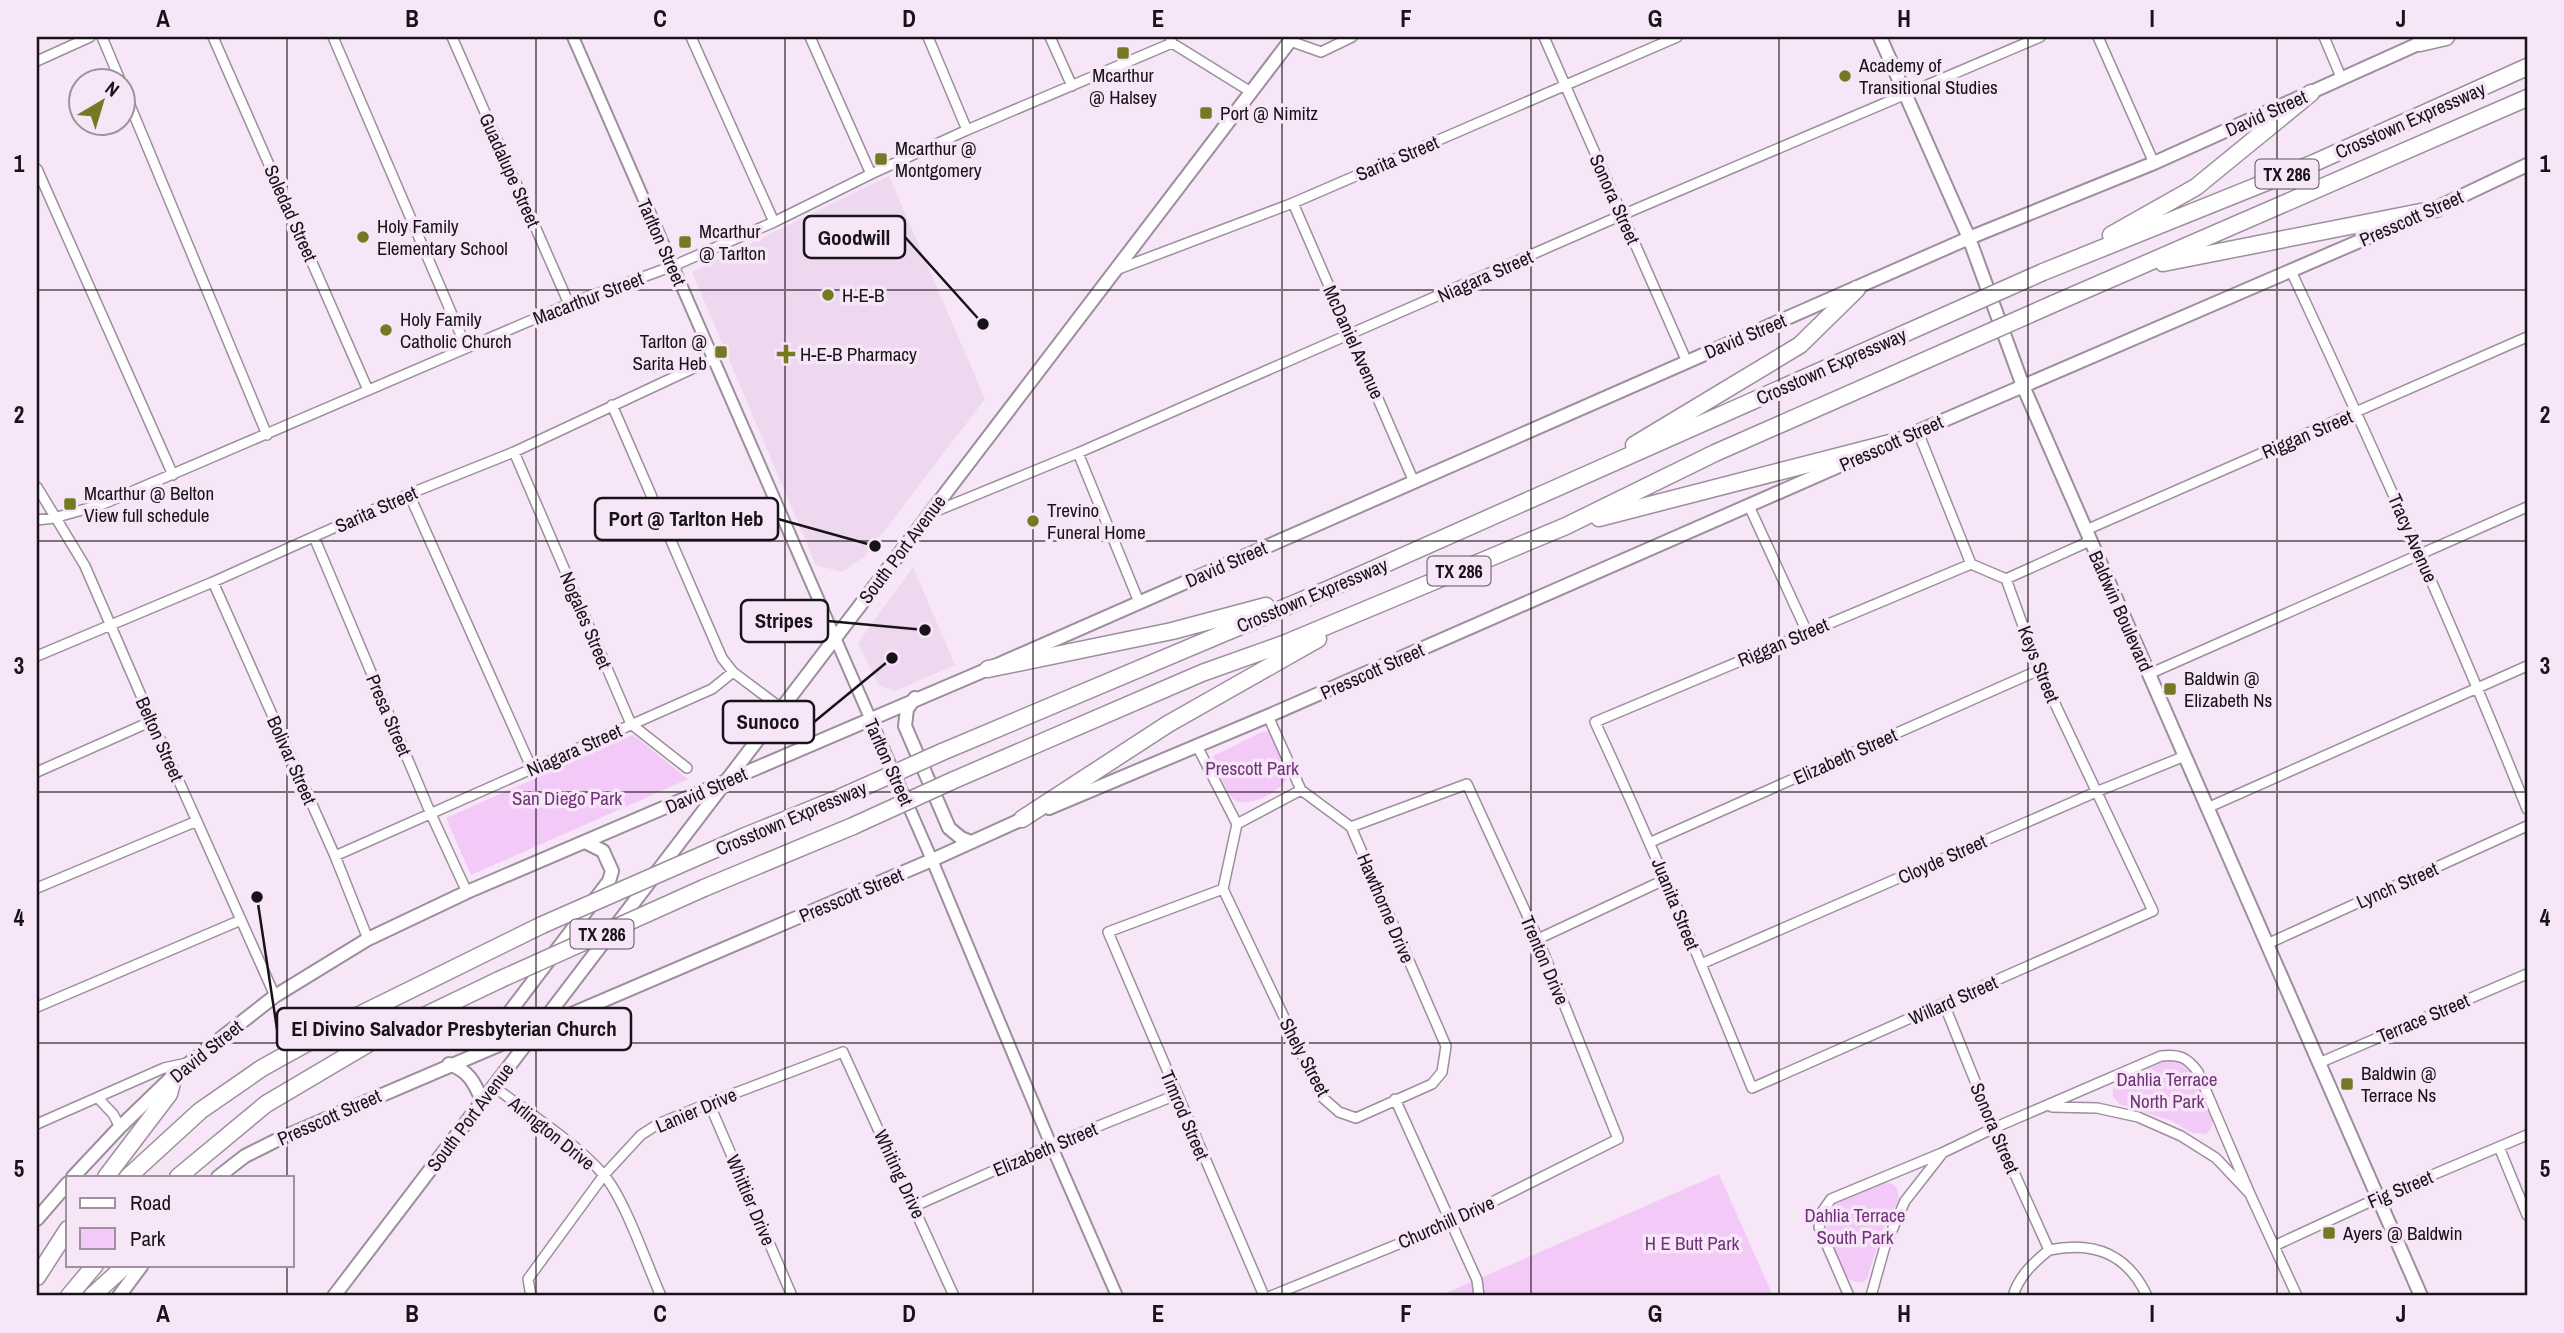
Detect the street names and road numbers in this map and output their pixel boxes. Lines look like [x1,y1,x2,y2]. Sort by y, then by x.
street label: Crosstown Expressway [2331,75,2489,165]
street label: David Street [2221,83,2311,142]
street label: Guadalupe Street [473,109,547,232]
street label: Sarita Street [1352,129,1443,187]
street label: Sonora Street [1584,150,1647,249]
road number: TX 286 [2256,160,2318,188]
street label: Soledad Street [258,161,324,266]
street label: Presscott Street [2355,183,2468,252]
street label: Tarlton Street [631,194,693,290]
street label: Niagara Street [1433,243,1537,308]
street label: Macarthur Street [529,265,647,331]
street label: McDaniel Avenue [1317,281,1391,403]
street label: David Street [1700,307,1791,365]
street label: Crosstown Expressway [1752,321,1910,411]
street label: Riggan Street [2258,403,2357,465]
street label: Presscott Street [1835,408,1948,477]
street label: Sarita Street [331,479,422,539]
street label: South Port Avenue [853,489,951,609]
street label: Tracy Avenue [2382,490,2444,586]
street label: David Street [1181,534,1271,593]
street label: Baldwin Boulevard [2083,546,2159,676]
street label: Crosstown Expressway [1232,551,1392,639]
road number: TX 286 [1428,556,1490,586]
street label: Nogales Street [554,567,618,673]
street label: Riggan Street [1734,611,1833,673]
street label: Keys Street [2012,622,2066,707]
street label: Presscott Street [1316,636,1429,705]
street label: Presa Street [360,670,418,761]
street label: Belton Street [130,693,190,786]
street label: Bolivar Street [261,712,323,809]
street label: Tarlton Street [858,714,920,810]
street label: Niagara Street [522,717,626,782]
street label: Elizabeth Street [1789,721,1902,790]
street label: David Street [661,760,751,819]
street label: Crosstown Expressway [711,774,871,862]
street label: Cloyde Street [1894,828,1991,890]
street label: Hawthorne Drive [1351,849,1421,967]
street label: Juanita Street [1646,854,1706,954]
street label: Lynch Street [2352,855,2443,915]
street label: Presscott Street [795,861,908,929]
street label: Trenton Drive [1515,911,1575,1009]
road number: TX 286 [570,919,634,948]
street label: Willard Street [1905,969,2002,1031]
street label: Terrace Street [2373,987,2474,1049]
street label: David Street [164,1013,248,1088]
street label: Shely Street [1274,1013,1337,1101]
street label: South Port Avenue [421,1057,519,1177]
street label: Timrod Street [1154,1066,1216,1164]
street label: Sonora Street [1964,1079,2026,1178]
street label: Lanier Drive [651,1081,741,1139]
street label: Presscott Street [273,1082,386,1151]
street label: Arlington Drive [503,1090,601,1176]
street label: Elizabeth Street [989,1115,1102,1183]
street label: Whiting Drive [868,1125,932,1223]
street label: Whittier Drive [720,1151,782,1249]
street label: Fig Street [2363,1163,2437,1214]
street label: Churchill Drive [1394,1189,1498,1255]

